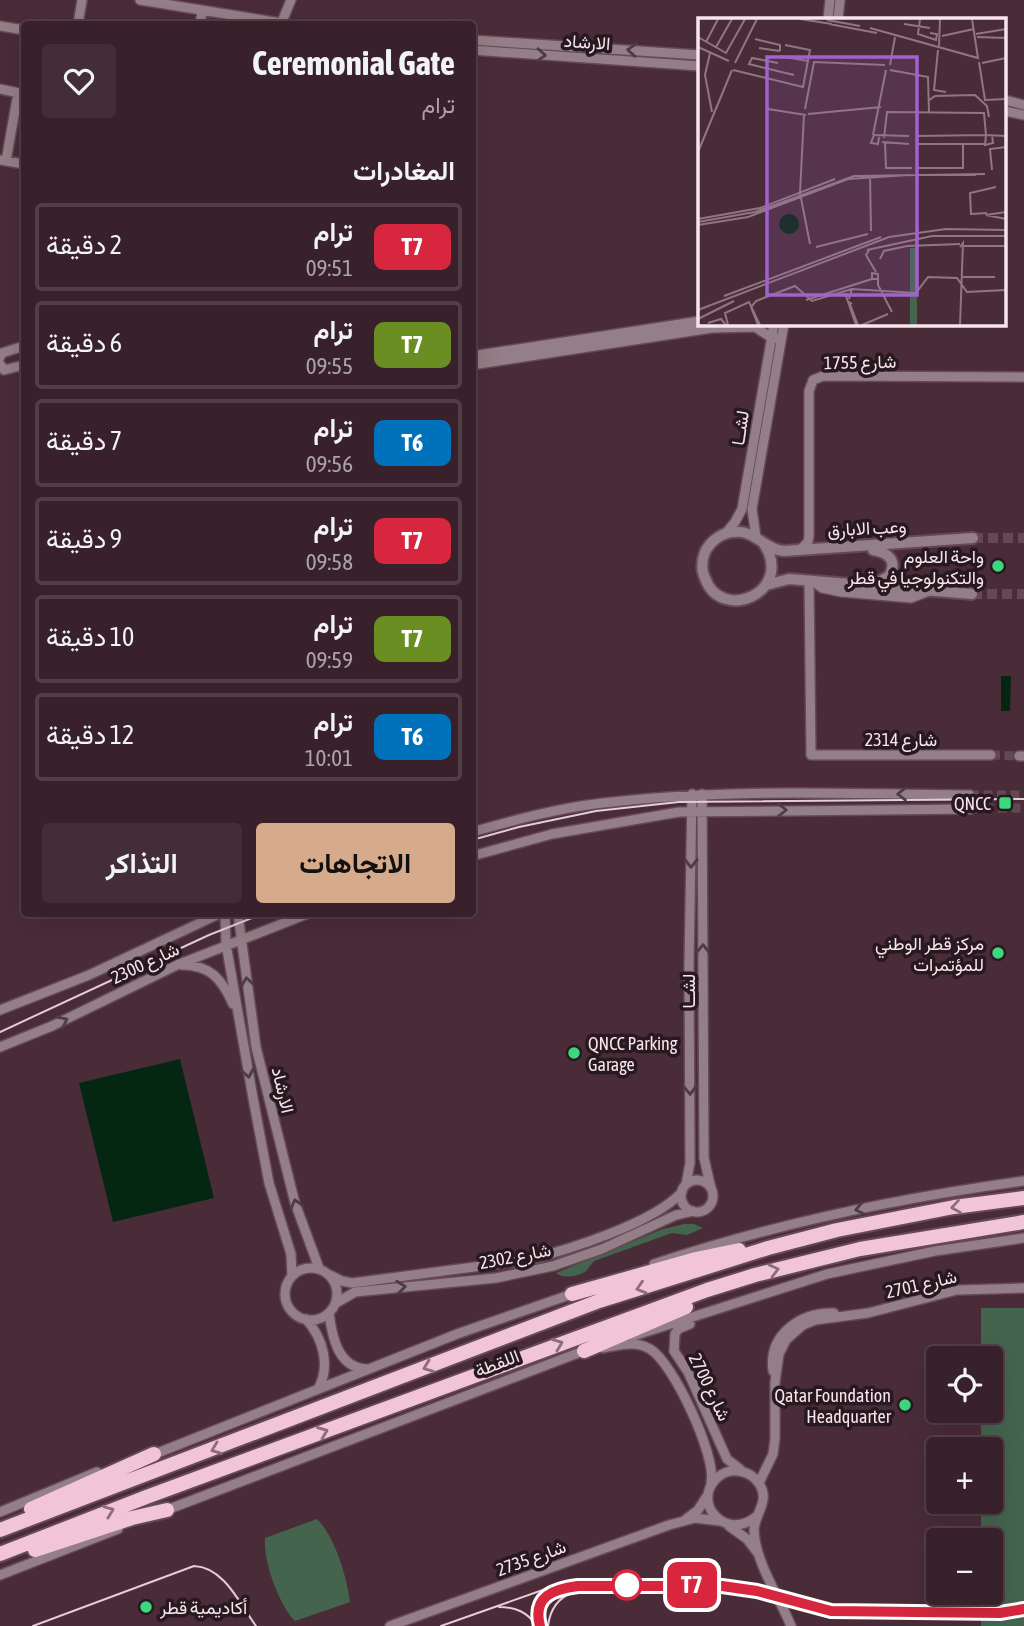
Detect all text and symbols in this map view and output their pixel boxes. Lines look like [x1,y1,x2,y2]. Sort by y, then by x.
inset map [698,18,1006,326]
street label: الارشاد [563,30,611,55]
one-way arrow [626,43,637,58]
button: heart [42,44,116,118]
text: Ceremonial Gate [252,44,455,82]
one-way arrow [535,47,546,62]
text: ترام [422,92,455,118]
text: المغادرات [353,156,455,186]
text: ترام [314,217,353,247]
text: 2 دقيقة [46,230,122,260]
text: T7 [402,233,423,260]
text: 09:51 [306,255,353,281]
text: ترام [314,315,353,345]
text: 6 دقيقة [46,328,122,358]
text: T7 [402,331,423,358]
street label: شارع 1755 [824,351,896,375]
text: 09:55 [306,353,353,379]
street label: لشــا [727,409,753,447]
text: ترام [314,413,353,443]
text: 7 دقيقة [46,426,122,456]
text: T6 [402,429,423,456]
text: 09:56 [306,451,353,477]
text: ترام [314,511,353,541]
street label: وعب الابارق [827,515,907,542]
text: 9 دقيقة [46,524,122,554]
text: T7 [402,527,423,554]
place label: واحة العلوم والتكنولوجيا في قطر [847,546,984,593]
text: 09:58 [306,549,353,575]
marker: واحة العلوم والتكنولوجيا في قطر [990,558,1006,574]
text: ترام [314,609,353,639]
text: 10 دقيقة [46,622,134,652]
text: T7 [402,625,423,652]
text: 09:59 [306,647,353,673]
text: ترام [314,707,353,737]
text: 12 دقيقة [46,720,134,750]
text: T6 [402,723,423,750]
street label: شارع 2314 [865,729,937,752]
text: 10:01 [305,745,353,771]
one-way arrow [896,786,907,802]
place label: QNCC [954,793,991,814]
marker: QNCC [997,795,1013,811]
one-way arrow [777,802,788,818]
button: التذاكر [42,823,242,903]
button: الاتجاهات [256,823,455,903]
one-way arrow [683,857,698,868]
place label: مركز قطر الوطني للمؤتمرات [875,933,984,976]
street label: شارع 2300 [108,938,183,990]
one-way arrow [695,943,711,954]
marker: مركز قطر الوطني للمؤتمرات [990,945,1006,961]
street label: لشــا [678,973,699,1009]
one-way arrow [240,977,255,988]
one-way arrow [56,1015,68,1029]
place label: QNCC Parking Garage [588,1033,678,1075]
marker: QNCC Parking Garage [566,1045,582,1061]
street label: الارشاد [267,1065,298,1115]
one-way arrow [240,1067,255,1079]
one-way arrow [682,1085,698,1096]
one-way arrow [289,1199,304,1211]
one-way arrow [951,1199,962,1214]
one-way arrow [854,1201,866,1216]
street label: شارع 2302 [477,1239,553,1275]
one-way arrow [768,1264,780,1278]
street label: شارع 2701 [883,1266,959,1304]
one-way arrow [636,1279,648,1294]
one-way arrow [396,1280,407,1295]
one-way arrow [552,1338,564,1352]
street label: اللقطة [472,1345,522,1381]
map controls [926,1346,1003,1605]
button: locate [926,1346,1003,1423]
street label: شارع 2700 [683,1350,735,1425]
one-way arrow [423,1358,435,1372]
place label: Qatar Foundation Headquarter [775,1385,892,1427]
marker: Qatar Foundation Headquarter [897,1397,913,1413]
one-way arrow [316,1426,328,1440]
button: + [926,1437,1003,1514]
one-way arrow [210,1440,222,1454]
one-way arrow [103,1506,115,1520]
button: − [926,1528,1003,1605]
street label: شارع 2735 [493,1536,569,1582]
line badge: T7 [660,1562,724,1608]
unlabelled marker [612,1570,642,1600]
text: T7 [681,1571,703,1598]
place label: أكاديمية قطر [159,1597,247,1619]
marker: أكاديمية قطر [138,1599,154,1615]

